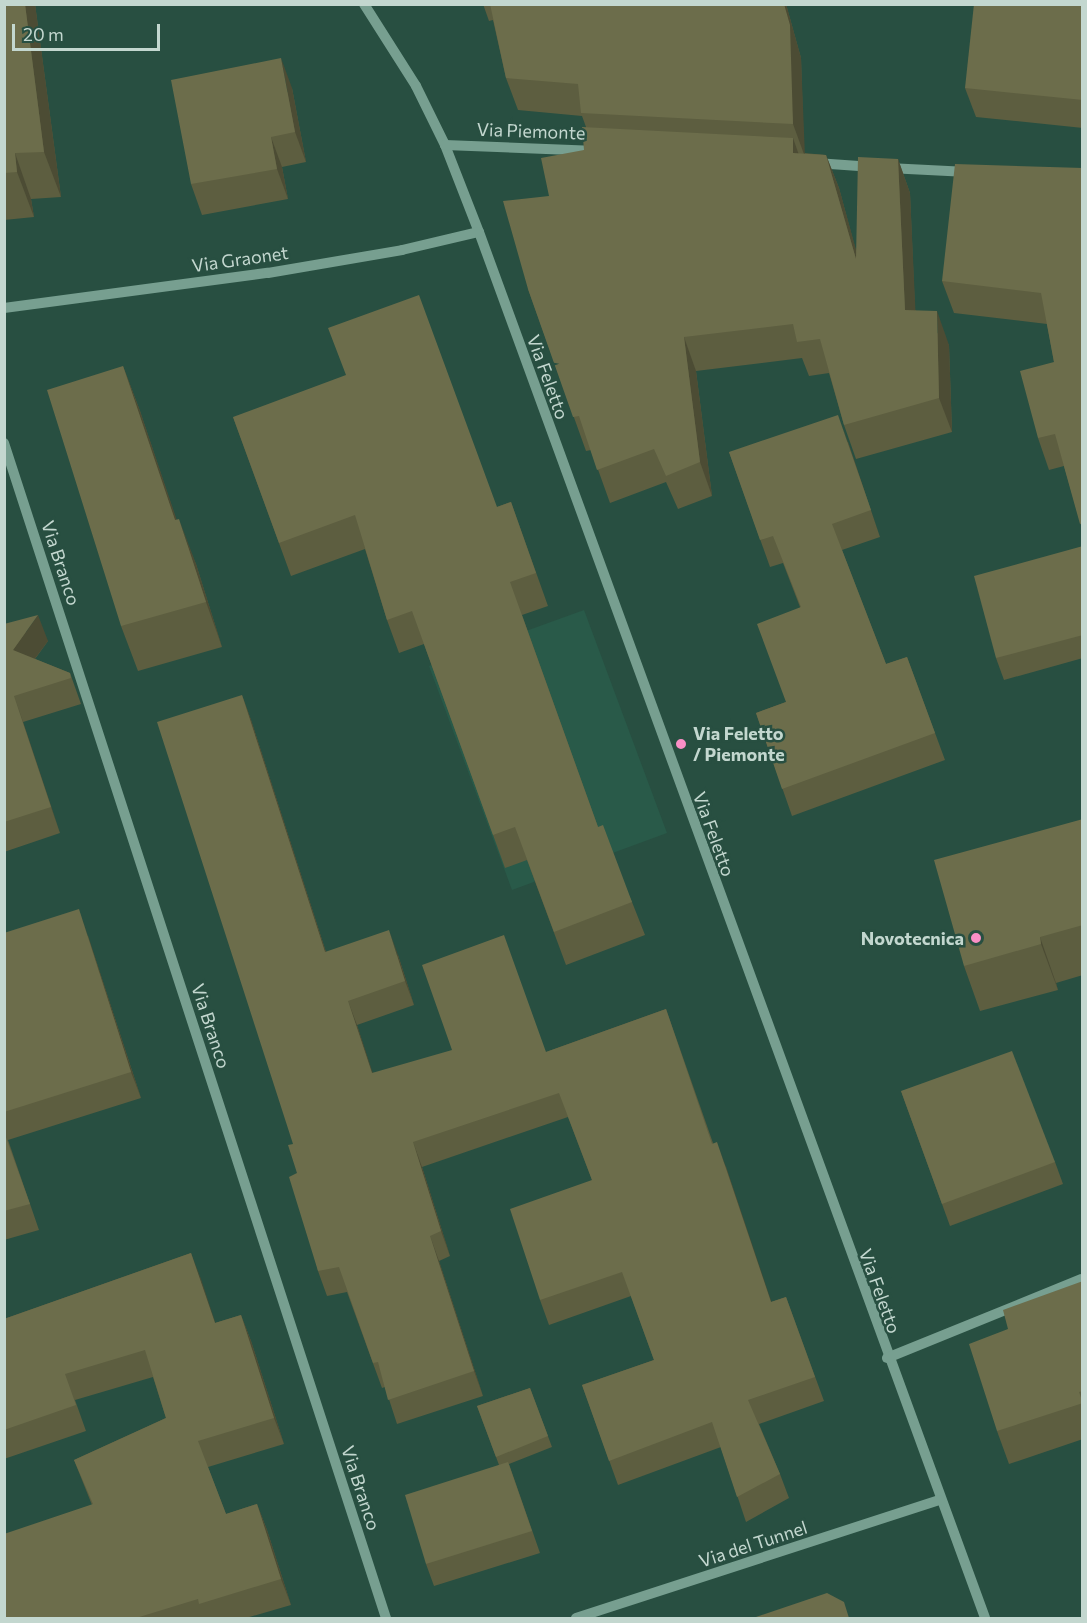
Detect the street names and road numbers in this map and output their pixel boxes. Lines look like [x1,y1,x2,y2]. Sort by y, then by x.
street label: Via Piemonte [476,118,586,144]
street label: Via Graonet [190,242,290,276]
street label: Via Feletto [523,332,573,422]
street label: Via Branco [37,518,85,608]
street label: Via Feletto [689,789,739,879]
street label: Via Branco [187,981,235,1071]
street label: Via Feletto [855,1246,905,1336]
street label: Via Branco [337,1443,385,1533]
street label: Via del Tunnel [696,1516,810,1572]

